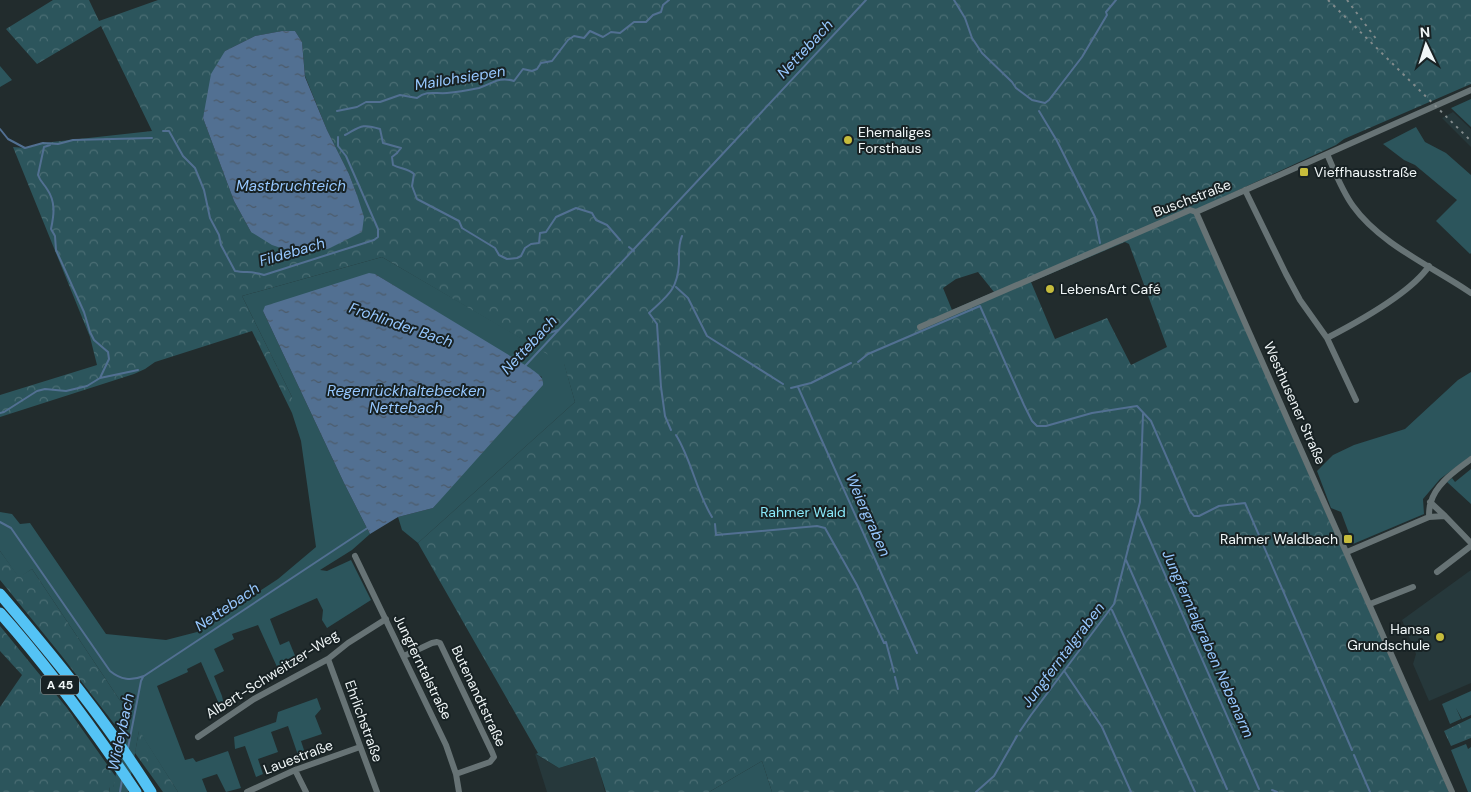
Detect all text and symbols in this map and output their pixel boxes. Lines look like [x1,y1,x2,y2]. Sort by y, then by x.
water label: Nettebach [773,15,838,83]
north arrow [1401,20,1451,70]
text: N [1419,23,1431,41]
water label: Mailohsiepen [413,61,507,95]
place label: Ehemaliges Forsthaus [858,123,931,157]
marker: Ehemaliges Forsthaus [842,134,854,146]
place label: Vieffhausstraße [1314,163,1417,181]
marker: Vieffhausstraße [1298,166,1310,178]
street label: Buschstraße [1151,175,1233,221]
water label: Mastbruchteich [236,176,346,196]
water label: Fildebach [257,233,328,271]
place label: LebensArt Café [1060,280,1161,298]
marker: LebensArt Café [1044,283,1056,295]
water label: Frohlinder Bach [346,298,456,352]
water label: Nettebach [497,311,562,379]
street label: Westhusener Straße [1260,339,1330,467]
water label: Regenrückhaltebecken Nettebach [327,381,485,418]
water label: Weiergraben [841,470,895,560]
park label: Rahmer Wald [760,503,846,521]
place label: Rahmer Waldbach [1220,530,1338,548]
marker: Rahmer Waldbach [1342,533,1354,545]
water label: Jungferntalgraben Nebenarm [1157,547,1259,741]
water label: Nettebach [191,578,263,636]
water label: Jungferntalgraben [1017,598,1109,712]
street label: Jungferntalstraße [390,611,456,723]
place label: Hansa Grundschule [1347,620,1430,654]
street label: Albert-Schweitzer-Weg [202,625,342,722]
marker: Hansa Grundschule [1434,631,1446,643]
street label: Butenandtstraße [448,642,510,750]
road number: A 45 [41,676,79,694]
street label: Ehrlichstraße [341,678,387,764]
water label: Wideybach [103,691,139,773]
street label: Lauestraße [261,736,335,778]

